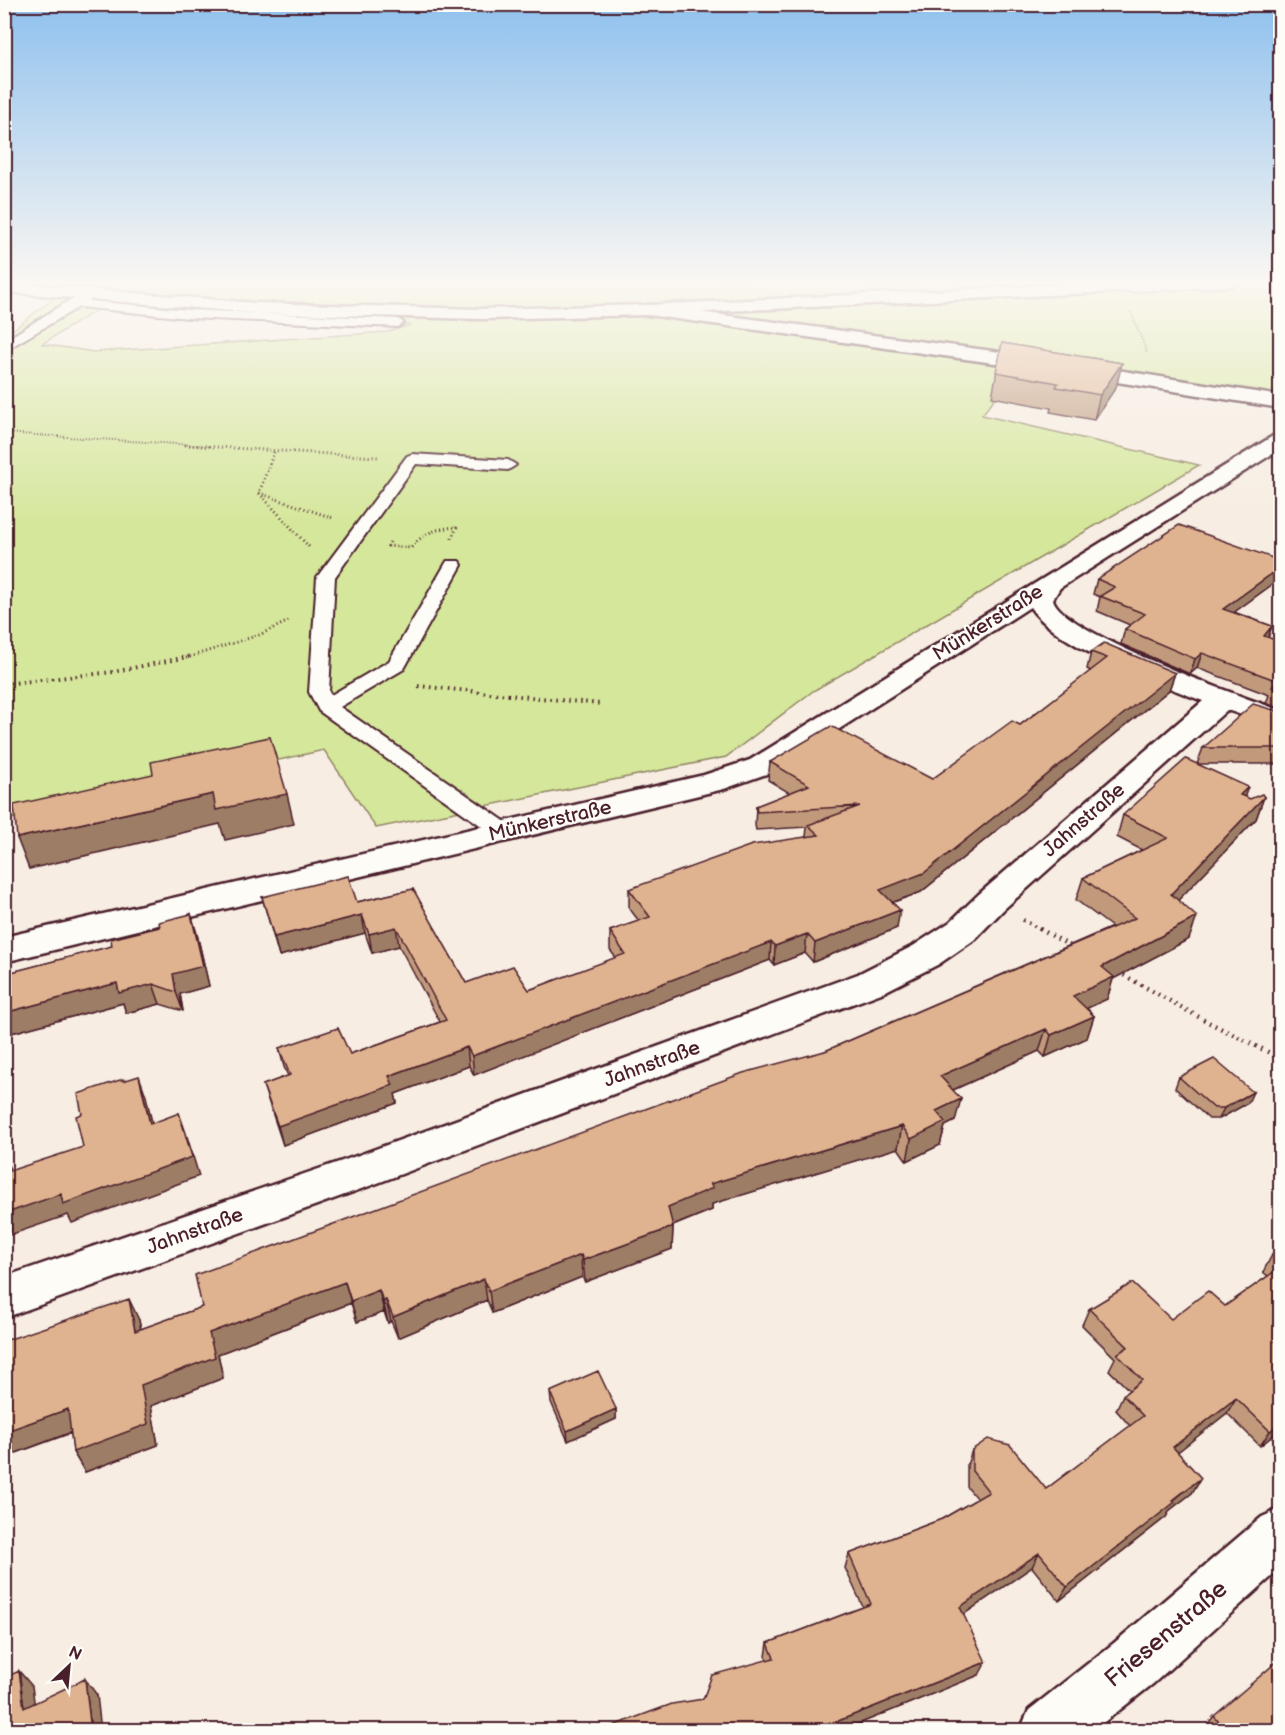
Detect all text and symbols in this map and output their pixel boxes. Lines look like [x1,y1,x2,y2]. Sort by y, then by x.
street label: Münkerstraße [928,579,1048,666]
street label: Jahnstraße [1038,778,1130,862]
street label: Münkerstraße [486,795,614,847]
street label: Jahnstraße [600,1035,704,1093]
street label: Jahnstraße [143,1202,247,1260]
street label: Friesenstraße [1099,1574,1233,1694]
north arrow [39,1636,99,1696]
text: N [65,1643,84,1665]

